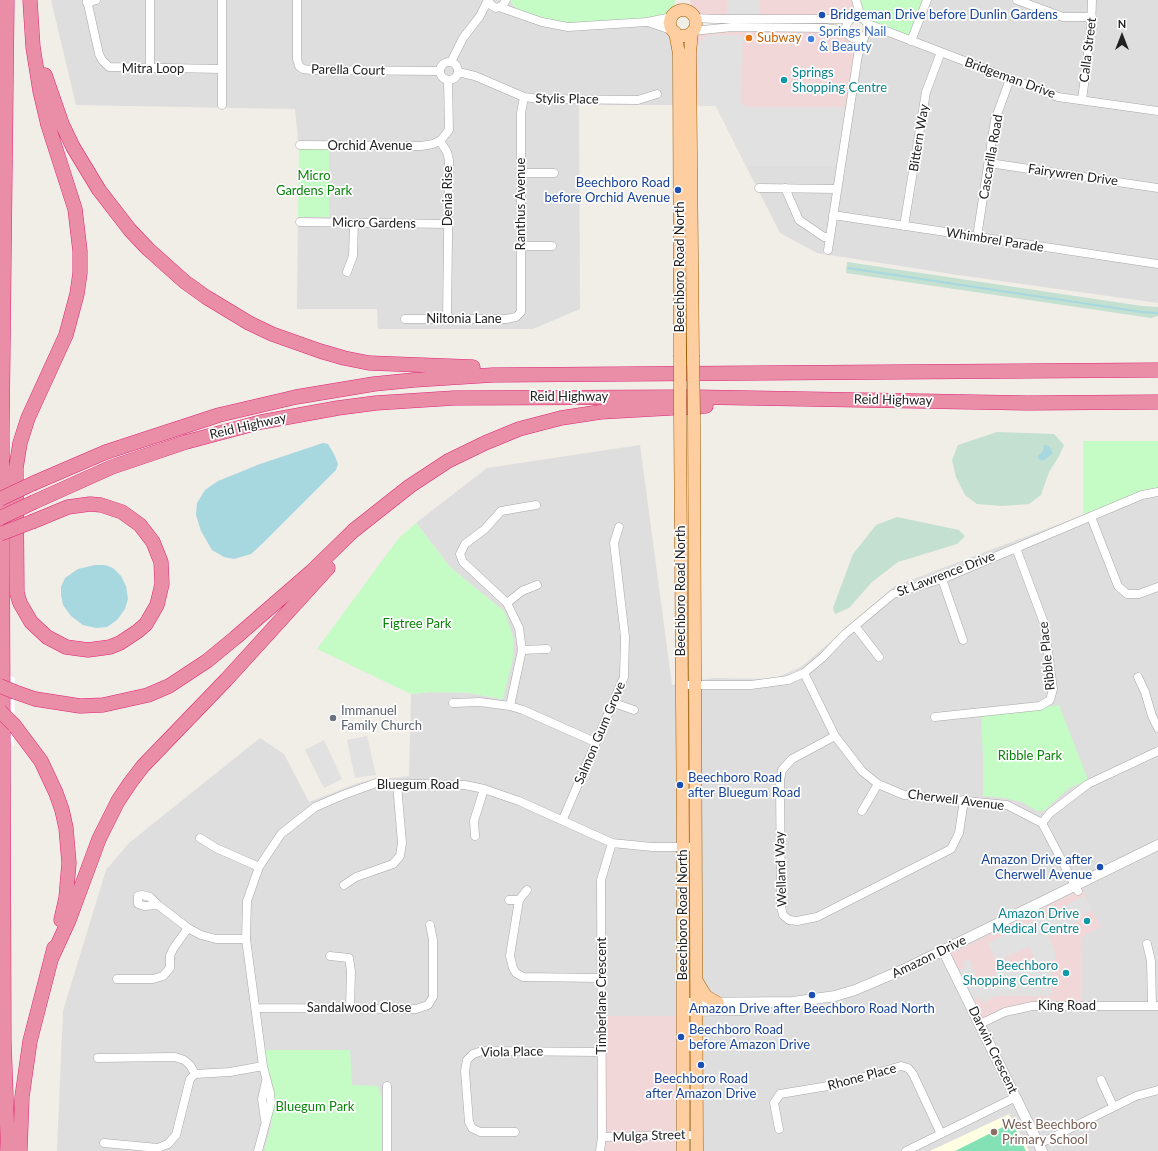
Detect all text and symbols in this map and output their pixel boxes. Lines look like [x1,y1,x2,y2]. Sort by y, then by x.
place label: Bridgeman Drive before Dunlin Gardens [830,7,1058,23]
marker: Bridgeman Drive before Dunlin Gardens [817,10,827,20]
north arrow [1102,16,1142,56]
street label: Calla Street [1076,17,1100,83]
text: N [1118,17,1126,30]
place label: Springs Nail & Beauty [819,24,886,55]
place label: Subway [757,30,802,46]
marker: Subway [744,33,754,43]
marker: Springs Nail & Beauty [806,34,816,44]
street label: Bridgeman Drive [962,54,1058,102]
street label: Mitra Loop [122,61,184,77]
street label: Parella Court [311,62,385,78]
place label: Springs Shopping Centre [792,65,887,96]
marker: Springs Shopping Centre [779,75,789,85]
street label: Stylis Place [535,91,599,107]
street label: Bittern Way [906,103,932,173]
street label: Cascarilla Road [976,113,1006,201]
street label: Orchid Avenue [328,138,412,154]
street label: Ranthus Avenue [513,158,529,250]
street label: Fairywren Drive [1027,161,1119,189]
street label: Denia Rise [440,166,456,226]
park label: Micro Gardens Park [276,168,352,199]
place label: Beechboro Road before Orchid Avenue [545,175,670,206]
marker: Beechboro Road before Orchid Avenue [673,185,683,195]
street label: Beechboro Road North [672,201,688,333]
street label: Micro Gardens [332,214,416,232]
street label: Whimbrel Parade [945,225,1045,255]
street label: Niltonia Lane [426,311,502,327]
street label: Reid Highway [530,389,608,405]
street label: Reid Highway [854,392,932,408]
street label: Reid Highway [208,410,288,442]
street label: Beechboro Road North [673,525,689,657]
street label: St Lawrence Drive [895,548,997,600]
park label: Figtree Park [383,616,451,632]
street label: Ribble Place [1036,621,1058,691]
street label: Salmon Gum Grove [571,679,629,787]
place label: Immanuel Family Church [341,703,422,734]
marker: Immanuel Family Church [328,713,338,723]
park label: Ribble Park [998,748,1062,764]
place label: Beechboro Road after Bluegum Road [688,770,800,801]
street label: Bluegum Road [377,777,459,793]
marker: Beechboro Road after Bluegum Road [675,780,685,790]
street label: Cherwell Avenue [907,786,1005,814]
street label: Welland Way [772,831,790,907]
street label: Beechboro Road North [675,849,691,981]
place label: Amazon Drive after Cherwell Avenue [981,852,1092,883]
marker: Amazon Drive after Cherwell Avenue [1095,862,1105,872]
place label: Amazon Drive Medical Centre [992,906,1079,937]
marker: Amazon Drive Medical Centre [1082,916,1092,926]
street label: Amazon Drive [889,932,969,982]
street label: Timberlane Crescent [594,937,610,1055]
place label: Beechboro Shopping Centre [963,958,1058,989]
marker: Beechboro Shopping Centre [1061,968,1071,978]
marker: Amazon Drive after Beechboro Road North [807,990,817,1000]
street label: King Road [1038,998,1096,1014]
street label: Sandalwood Close [307,1000,411,1016]
place label: Amazon Drive after Beechboro Road North [689,1001,935,1017]
street label: Darwin Crescent [965,1004,1021,1096]
place label: Beechboro Road before Amazon Drive [689,1022,810,1053]
marker: Beechboro Road before Amazon Drive [676,1032,686,1042]
street label: Viola Place [481,1044,543,1060]
marker: Beechboro Road after Amazon Drive [696,1060,706,1070]
street label: Rhone Place [826,1060,898,1094]
place label: Beechboro Road after Amazon Drive [646,1071,756,1102]
park label: Bluegum Park [276,1099,354,1115]
place label: West Beechboro Primary School [1002,1117,1097,1148]
street label: Mulga Street [612,1127,686,1145]
marker: West Beechboro Primary School [989,1127,999,1137]

